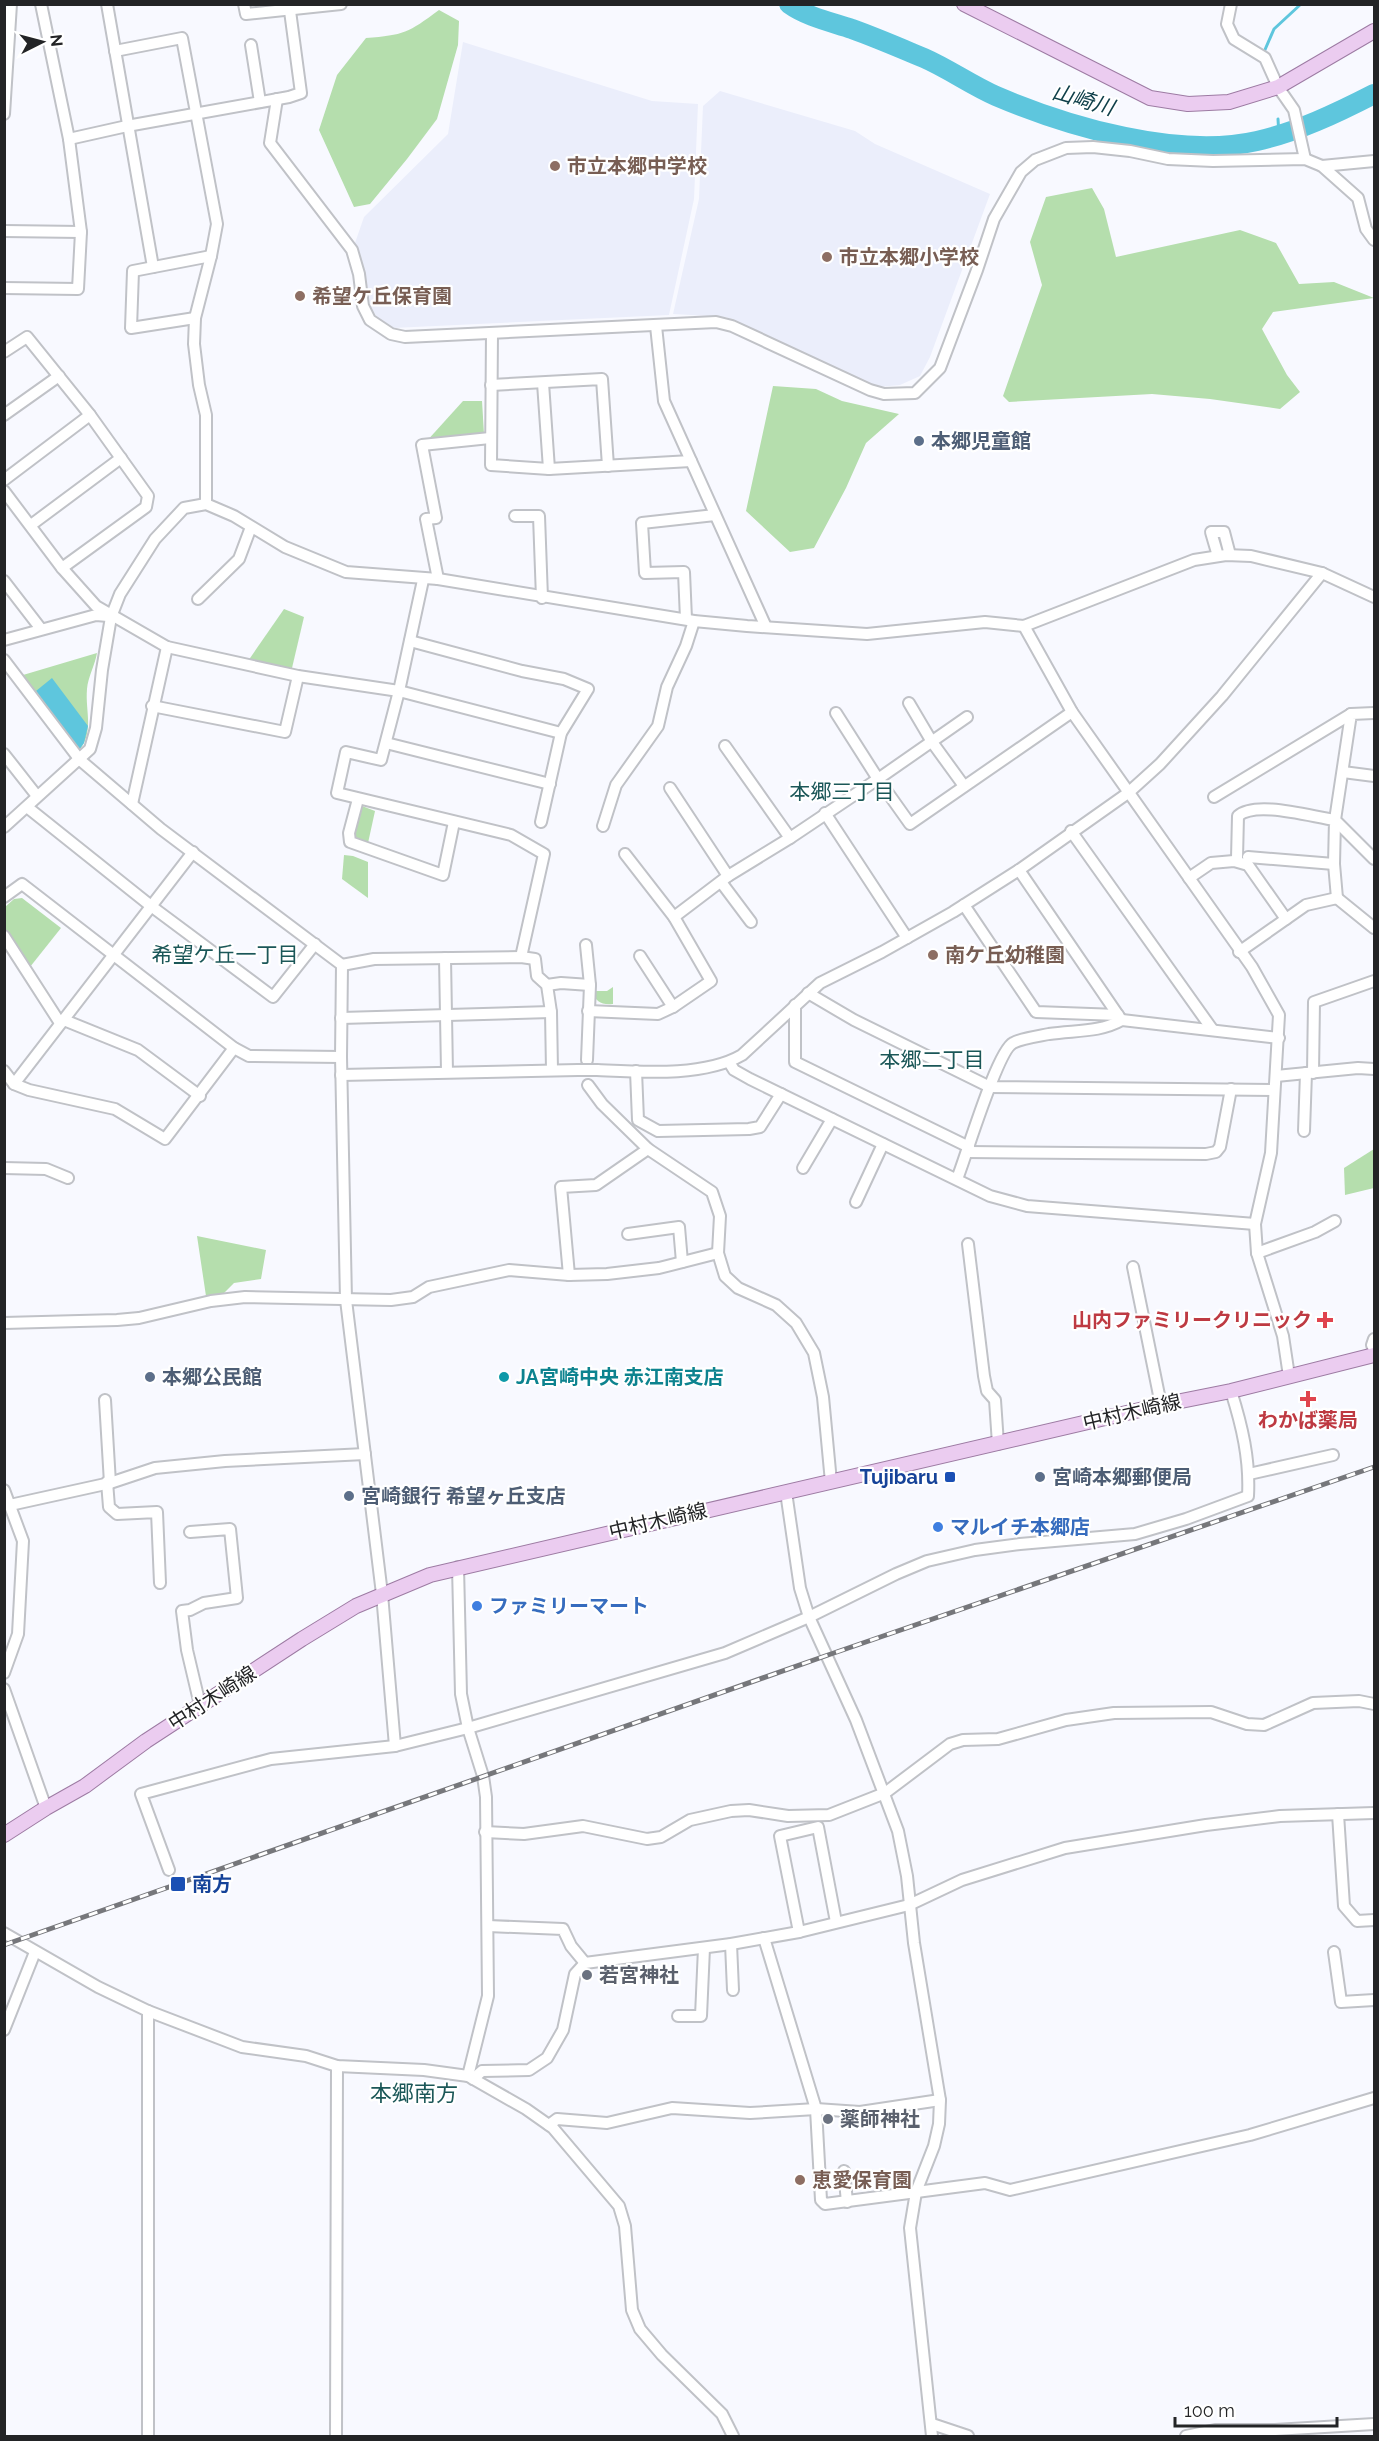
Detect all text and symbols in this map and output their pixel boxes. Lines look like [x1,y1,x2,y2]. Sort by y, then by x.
north arrow [12,12,72,72]
text: N [46,33,67,48]
water label: 山崎川 [1049,79,1119,121]
place label: 市立本郷中学校 [567,154,707,178]
marker: 市立本郷中学校 [548,159,562,173]
place label: 市立本郷小学校 [839,245,979,269]
marker: 市立本郷小学校 [820,250,834,264]
place label: 希望ケ丘保育園 [312,284,452,308]
marker: 希望ケ丘保育園 [293,289,307,303]
place label: 本郷児童館 [931,429,1031,453]
marker: 本郷児童館 [912,434,926,448]
district label: 本郷三丁目 [790,779,895,804]
district label: 希望ケ丘一丁目 [152,942,299,967]
place label: 南ケ丘幼稚園 [945,943,1065,967]
marker: 南ケ丘幼稚園 [926,948,940,962]
district label: 本郷二丁目 [880,1047,985,1072]
place label: 山内ファミリークリニック [1072,1308,1312,1332]
marker: 山内ファミリークリニック [1316,1311,1334,1329]
place label: 本郷公民館 [162,1365,262,1389]
place label: JA宮崎中央 赤江南支店 [516,1365,724,1389]
marker: 本郷公民館 [143,1370,157,1384]
marker: JA宮崎中央 赤江南支店 [497,1370,511,1384]
street label: 中村木崎線 [1081,1389,1183,1435]
marker: わかば薬局 [1301,1392,1315,1406]
place label: わかば薬局 [1258,1408,1358,1432]
place label: Tujibaru [860,1465,938,1489]
place label: 宮崎本郷郵便局 [1052,1465,1192,1489]
marker: Tujibaru [943,1470,957,1484]
marker: 宮崎本郷郵便局 [1033,1470,1047,1484]
place label: 宮崎銀行 希望ヶ丘支店 [361,1484,566,1508]
marker: 宮崎銀行 希望ヶ丘支店 [342,1489,356,1503]
street label: 中村木崎線 [607,1498,709,1544]
place label: マルイチ本郷店 [950,1515,1090,1539]
marker: マルイチ本郷店 [931,1520,945,1534]
place label: ファミリーマート [489,1594,649,1618]
marker: ファミリーマート [470,1599,484,1613]
street label: 中村木崎線 [164,1661,260,1735]
place label: 南方 [192,1872,232,1896]
marker: 南方 [169,1875,187,1893]
place label: 若宮神社 [599,1963,679,1987]
marker: 若宮神社 [580,1968,594,1982]
district label: 本郷南方 [370,2080,458,2106]
place label: 薬師神社 [840,2107,920,2131]
marker: 薬師神社 [821,2112,835,2126]
place label: 恵愛保育園 [812,2168,912,2192]
marker: 恵愛保育園 [793,2173,807,2187]
scale bar [1175,2390,1337,2428]
text: 100 m [1184,2400,1235,2421]

